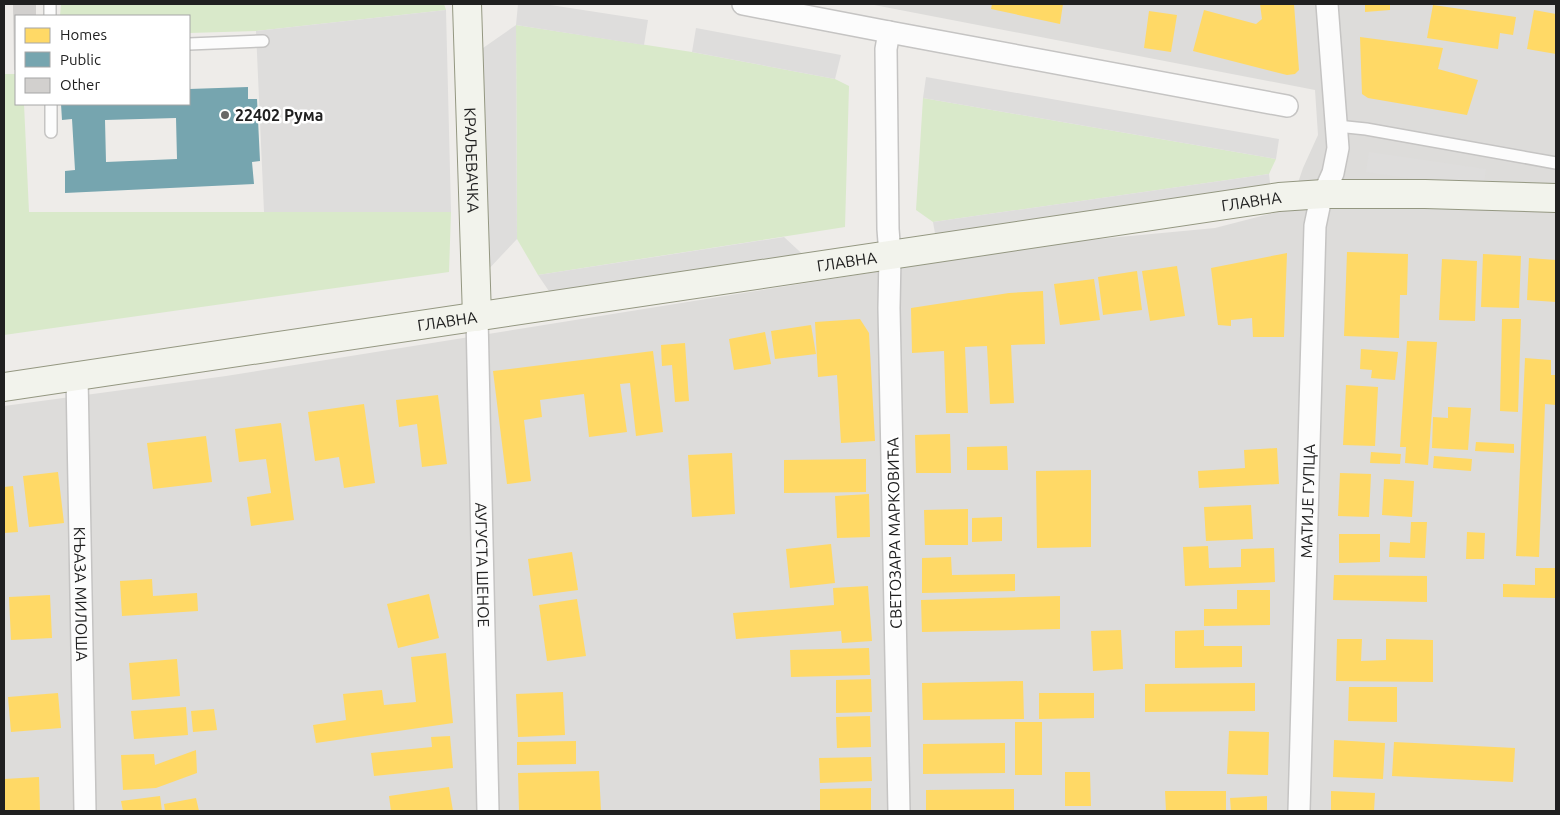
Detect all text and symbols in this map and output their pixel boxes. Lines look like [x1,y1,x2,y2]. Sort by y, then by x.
legend [15,15,190,105]
text: Homes [60,26,107,43]
text: Public [60,51,101,68]
text: Other [60,76,100,93]
place label: 22402 Рума [235,106,323,124]
street label: КРАЉЕВАЧКА [461,107,483,214]
marker: 22402 Рума [219,109,231,121]
street label: ГЛАВНА [1220,188,1283,214]
street label: ГЛАВНА [816,248,878,275]
street label: ГЛАВНА [416,308,479,334]
street label: СВЕТОЗАРА МАРКОВИЋА [883,437,905,629]
street label: МАТИЈЕ ГУПЦА [1297,443,1318,559]
street label: АУГУСТА ШЕНОЕ [472,502,493,628]
street label: КЊАЗА МИЛОША [71,526,91,662]

